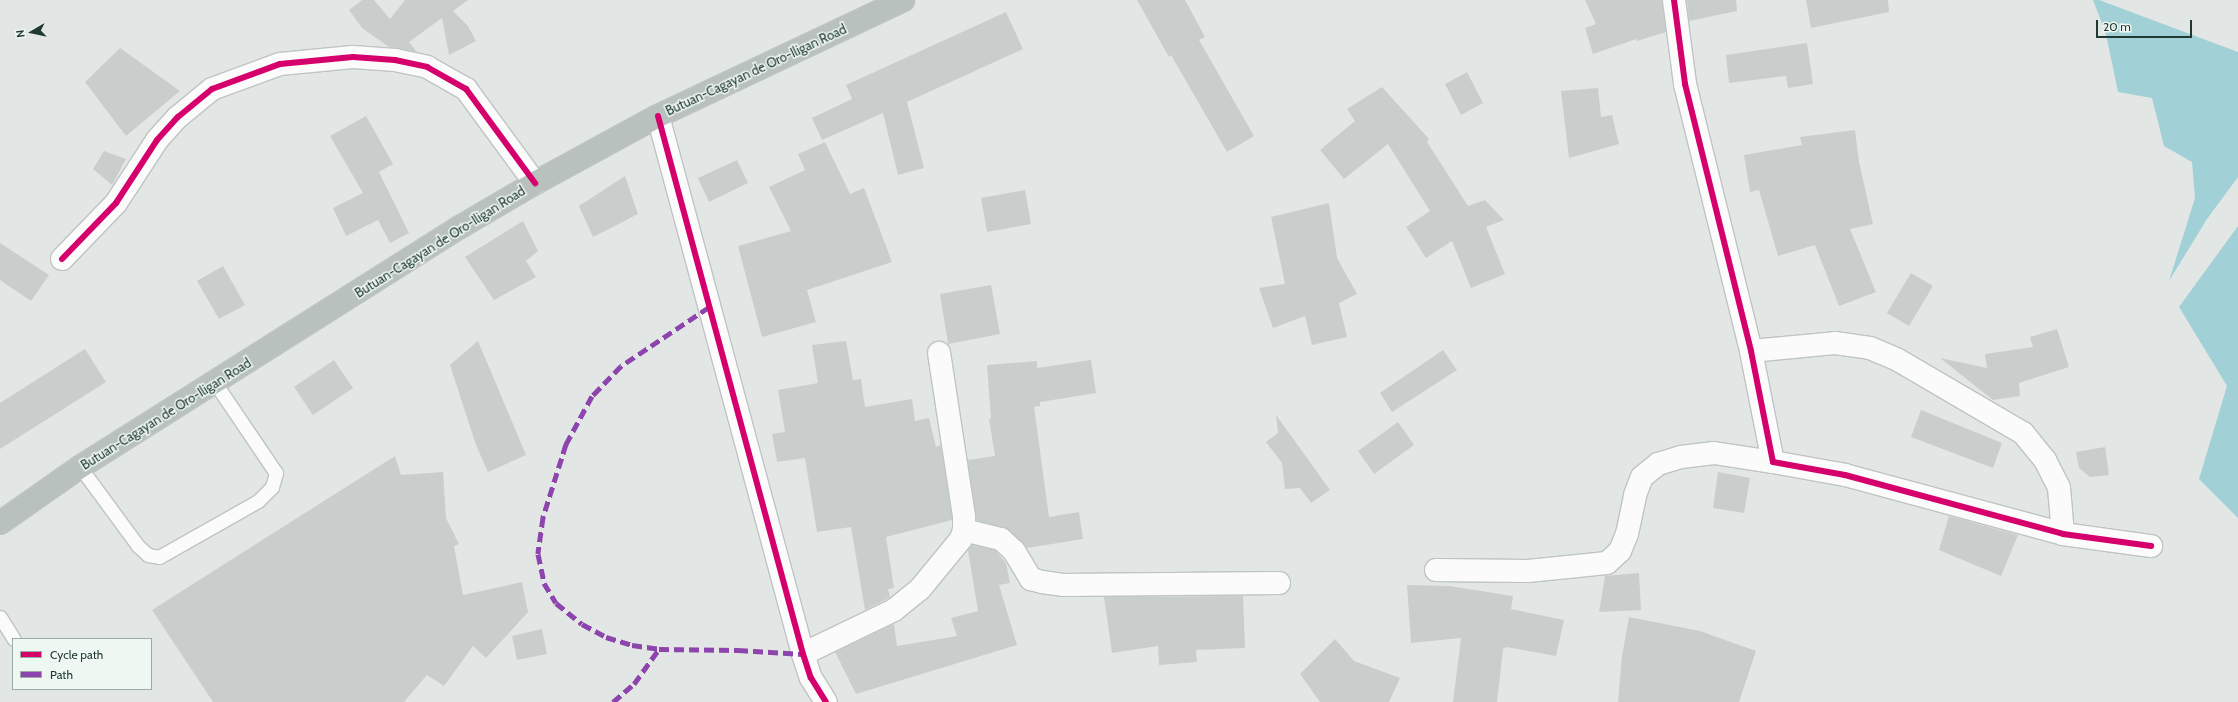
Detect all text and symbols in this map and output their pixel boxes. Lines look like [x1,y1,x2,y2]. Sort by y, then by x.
north arrow [12,12,52,52]
scale bar [2098,12,2194,38]
text: 20 m [2103,19,2131,34]
street label: Butuan-Cagayan de Oro-Iligan Road [663,21,849,119]
text: N [13,29,28,39]
street label: Butuan-Cagayan de Oro-Iligan Road [352,183,528,301]
street label: Butuan-Cagayan de Oro-Iligan Road [78,355,254,473]
legend [12,638,152,690]
text: Cycle path [50,647,103,662]
text: Path [50,667,73,682]

